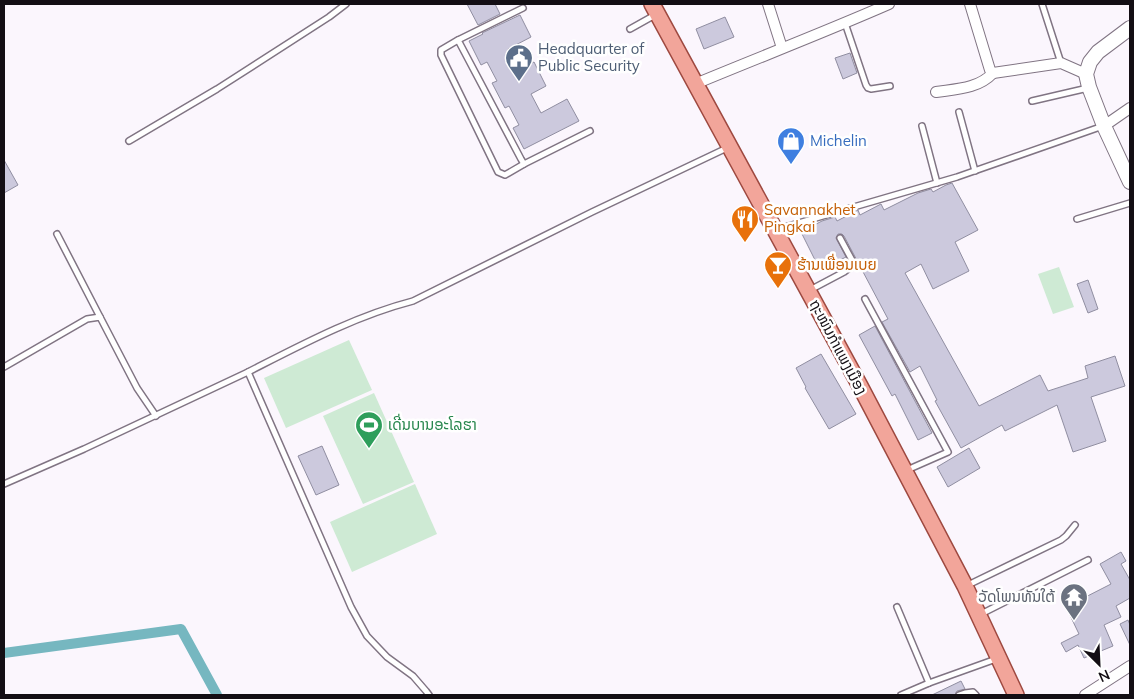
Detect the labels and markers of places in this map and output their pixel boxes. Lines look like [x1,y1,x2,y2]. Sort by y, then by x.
place label: Headquarter of Public Security [538,39,645,75]
public building icon: Headquarter of Public Security [504,43,534,82]
shop icon: Michelin [776,126,806,165]
place label: Michelin [810,131,867,150]
place label: Savannakhet Pingkai [764,200,856,236]
restaurant icon: Savannakhet Pingkai [730,204,760,243]
bar icon: ຮ້ານເພື່ອນເບຍ [763,250,793,289]
place label: ຮ້ານເພື່ອນເບຍ [797,253,877,274]
sports icon: ເດີ່ນບານອະໂລຮາ [354,410,384,449]
place label: ເດີ່ນບານອະໂລຮາ [388,413,477,434]
temple icon: ວັດໂພນທັນໃຕ້ [1059,582,1089,621]
place label: ວັດໂພນທັນໃຕ້ [978,587,1055,606]

